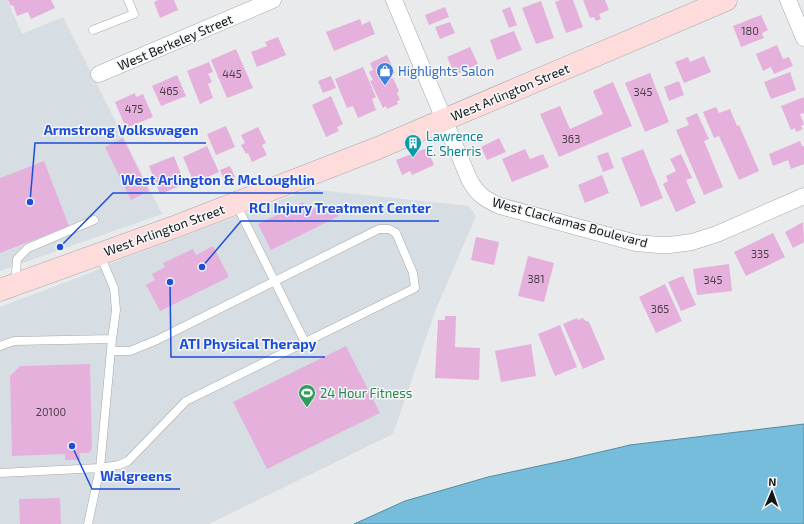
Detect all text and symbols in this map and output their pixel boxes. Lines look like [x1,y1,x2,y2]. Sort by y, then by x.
street label: West Berkeley Street [115,10,235,74]
house number: 180 [741,24,759,37]
street label: West Arlington Street [448,60,572,124]
shop icon: Highlights Salon [375,61,395,86]
place label: Highlights Salon [398,63,494,79]
house number: 445 [222,67,242,80]
house number: 465 [160,84,179,97]
house number: 345 [634,85,652,98]
house number: 475 [125,102,143,115]
callout: Armstrong Volkswagen [35,117,206,143]
text: Armstrong Volkswagen [44,121,198,138]
place label: Lawrence E. Sherris [426,128,483,159]
house number: 363 [562,132,580,145]
building icon: Lawrence E. Sherris [403,133,423,158]
callout: West Arlington & McLoughlin [113,167,323,193]
text: West Arlington & McLoughlin [121,171,315,188]
street label: West Clackamas Boulevard [491,194,649,250]
callout: RCI Injury Treatment Center [241,195,439,221]
text: RCI Injury Treatment Center [249,199,431,216]
street label: West Arlington Street [101,201,227,259]
house number: 335 [751,247,769,260]
house number: 381 [527,272,545,285]
house number: 345 [704,273,722,286]
house number: 365 [651,302,669,315]
callout: ATI Physical Therapy [171,331,325,357]
text: ATI Physical Therapy [179,335,317,352]
sports icon: 24 Hour Fitness [297,383,317,408]
place label: 24 Hour Fitness [320,385,412,401]
house number: 20100 [36,405,66,418]
callout: Walgreens [92,463,180,489]
text: Walgreens [100,467,172,484]
north arrow [752,472,792,512]
text: N [768,475,777,488]

